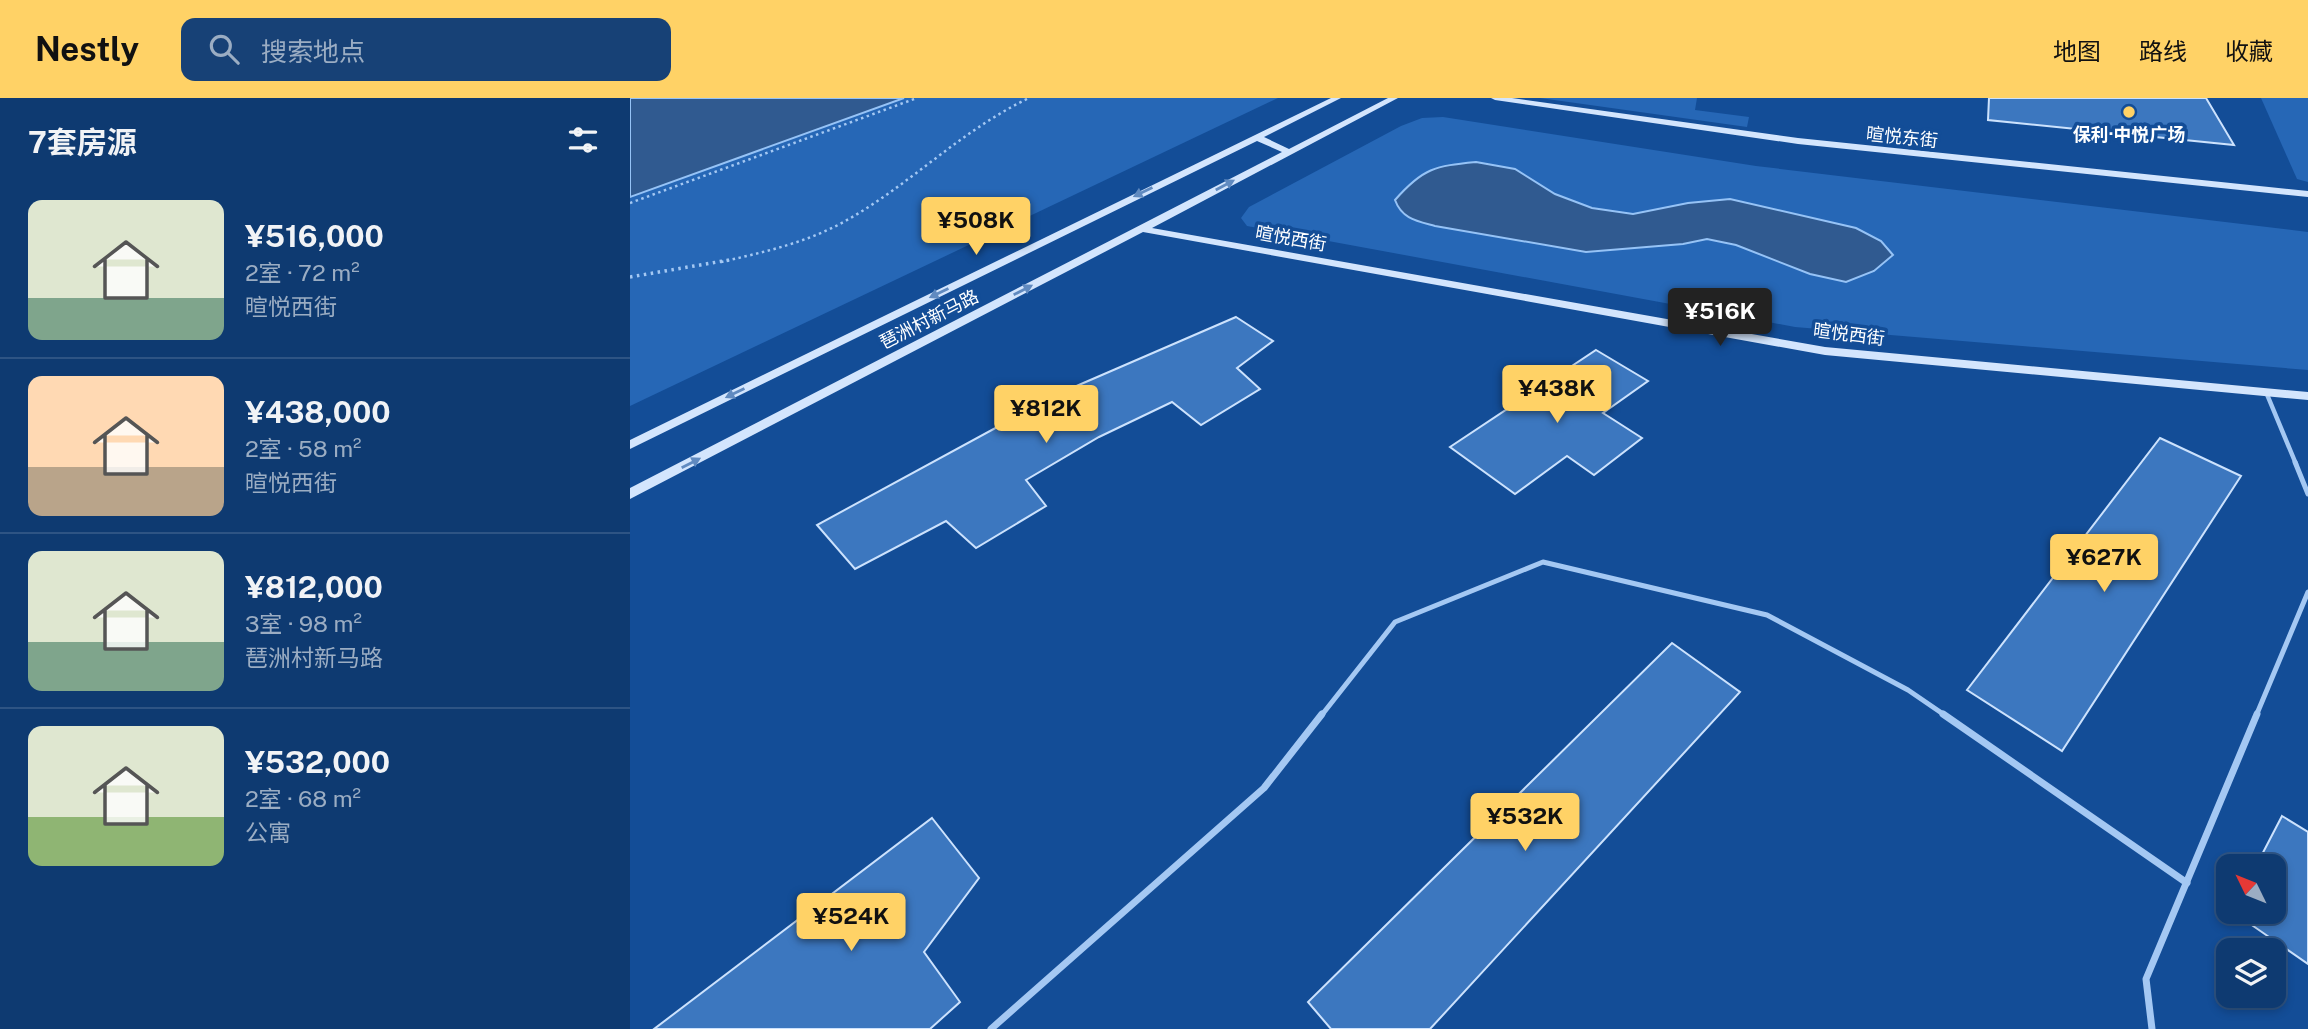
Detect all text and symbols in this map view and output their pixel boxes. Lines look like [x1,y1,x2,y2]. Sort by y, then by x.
search box [181,18,671,81]
text: Nestly [35,30,139,68]
icon: search [205,30,243,68]
text: 搜索地点 [261,36,365,67]
text: 地图 [2053,37,2101,65]
text: 路线 [2139,37,2187,65]
text: 收藏 [2225,37,2273,65]
marker: 保利·中悦广场 [2121,104,2137,120]
icon: filters [564,121,602,159]
street label: 暄悦东街 [1865,123,1939,151]
text: 7套房源 [28,124,137,160]
place label: 保利·中悦广场 [2073,124,2185,145]
one-way arrow [1215,179,1235,191]
one-way arrow [1133,187,1153,198]
pin: ¥508K [927,198,1025,257]
text: ¥508K [937,206,1015,233]
text: ¥516,000 [245,218,384,254]
street label: 暄悦西街 [1254,221,1328,255]
icon: home [84,228,168,312]
text: 2室 · 72 m² [245,259,360,286]
street label: 琶洲村新马路 [876,285,982,353]
one-way arrow [1013,285,1033,296]
one-way arrow [929,287,949,298]
pin: ¥516K [1671,288,1769,348]
text: 暄悦西街 [245,293,337,320]
text: ¥516K [1684,297,1756,324]
street label: 暄悦西街 [1812,319,1886,349]
pin: ¥438K [1508,366,1606,425]
text: ¥438K [1518,374,1596,401]
pin: ¥812K [997,386,1095,445]
one-way arrow [725,388,745,399]
text: ¥438,000 [245,394,391,430]
text: ¥812K [1010,394,1082,421]
icon: home [84,404,168,488]
text: 2室 · 58 m² [245,435,362,462]
one-way arrow [681,457,701,469]
text: 暄悦西街 [245,469,337,496]
pin: ¥627K [2055,534,2153,594]
text: ¥627K [2066,543,2142,570]
text: ¥812,000 [245,569,383,605]
icon: home [84,579,168,663]
text: 3室 · 98 m² [245,610,362,637]
text: 琶洲村新马路 [245,644,383,671]
text: ¥532,000 [245,744,390,780]
icon: home [84,754,168,838]
text: 2室 · 68 m² [245,785,361,812]
pin: ¥532K [1476,794,1574,853]
text: ¥532K [1486,802,1564,829]
text: 公寓 [245,819,291,846]
north arrow [2216,854,2286,924]
map controls [2216,854,2286,1008]
pin: ¥524K [802,894,900,953]
text: ¥524K [813,902,889,929]
button: layers [2216,938,2286,1008]

